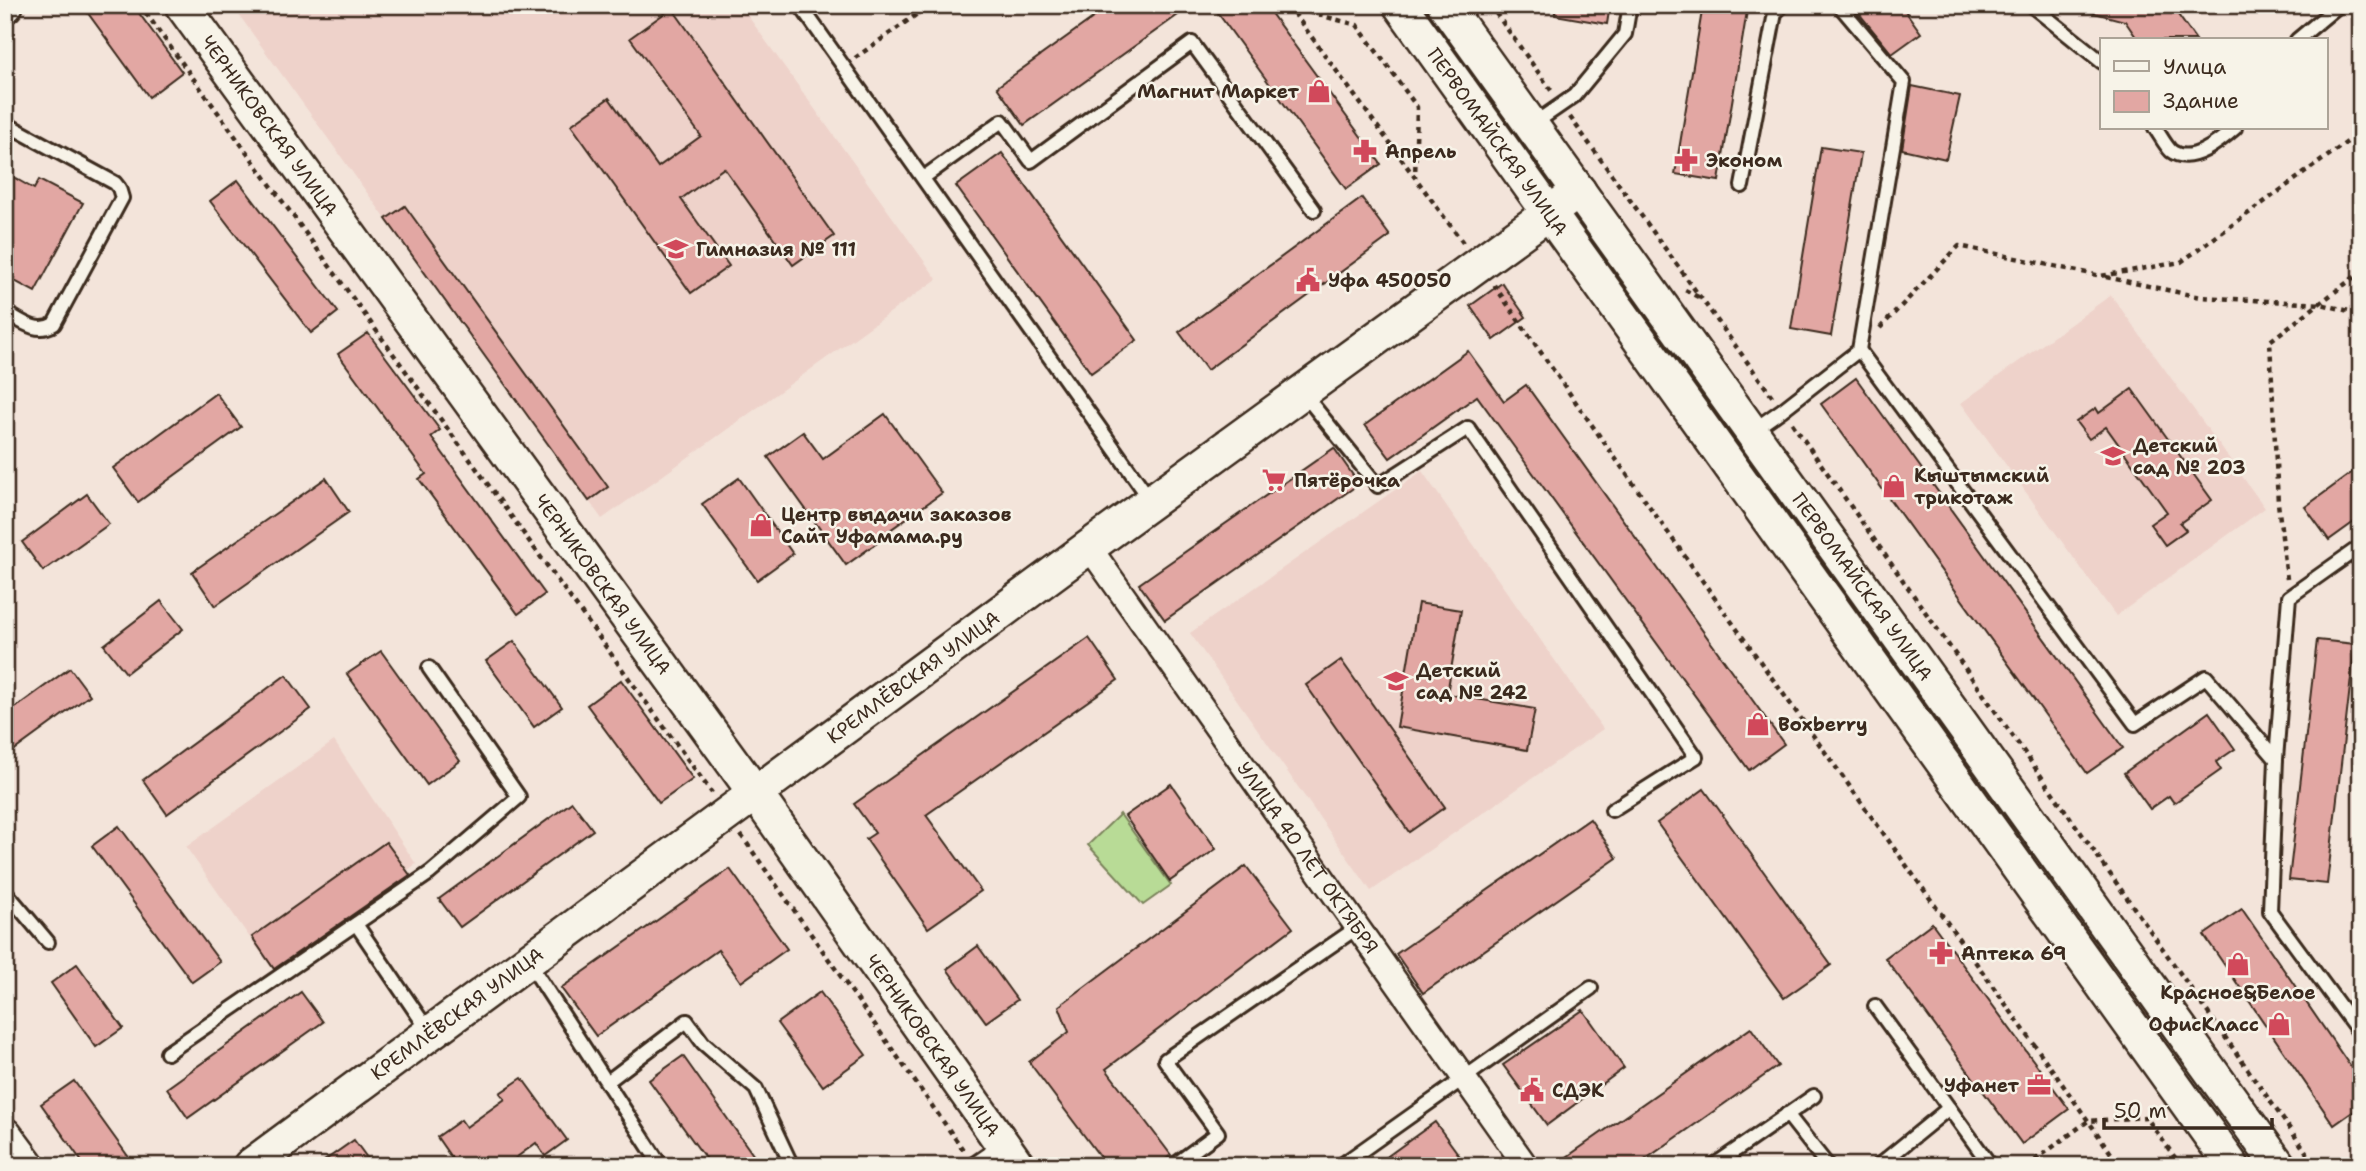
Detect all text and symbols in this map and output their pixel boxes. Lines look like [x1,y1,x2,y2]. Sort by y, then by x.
street label: ЧЕРНИКОВСКАЯ УЛИЦА [196,30,344,221]
legend [2100,38,2328,130]
street label: ПЕРВОМАЙСКАЯ УЛИЦА [1422,43,1574,241]
text: Улица [2163,53,2226,81]
shop icon: Магнит Маркет [1305,77,1333,105]
place label: Магнит Маркет [1137,79,1300,104]
text: Здание [2163,87,2239,115]
pharmacy icon: Апрель [1351,137,1379,165]
place label: Апрель [1385,139,1456,164]
pharmacy icon: Эконом [1672,146,1700,174]
place label: Эконом [1706,148,1782,173]
school or university icon: Гимназия № 111 [662,235,690,263]
place label: Гимназия № 111 [696,237,856,262]
public building icon: Уфа 450050 [1294,266,1322,294]
place label: Уфа 450050 [1328,268,1452,293]
place label: Детский сад № 203 [2133,433,2246,480]
school or university icon: Детский сад № 203 [2099,442,2127,470]
place label: Кыштымский трикотаж [1914,463,2049,510]
supermarket icon: Пятёрочка [1260,466,1288,494]
place label: Пятёрочка [1294,468,1400,493]
shop icon: Кыштымский трикотаж [1880,472,1908,500]
street label: ПЕРВОМАЙСКАЯ УЛИЦА [1787,488,1939,686]
street label: ЧЕРНИКОВСКАЯ УЛИЦА [529,489,677,680]
place label: Центр выдачи заказов Сайт Уфамама.ру [781,502,1012,549]
shop icon: Центр выдачи заказов Сайт Уфамама.ру [747,511,775,539]
street label: КРЕМЛЁВСКАЯ УЛИЦА [822,605,1005,749]
place label: Детский сад № 242 [1416,658,1528,705]
school or university icon: Детский сад № 242 [1382,667,1410,695]
shop icon: Boxberry [1744,710,1772,738]
place label: Boxberry [1778,712,1868,737]
street label: УЛИЦА 40 ЛЕТ ОКТЯБРЯ [1232,757,1384,958]
pharmacy icon: Аптека 69 [1927,939,1955,967]
street label: КРЕМЛЁВСКАЯ УЛИЦА [365,941,548,1085]
place label: Аптека 69 [1961,941,2066,966]
street label: ЧЕРНИКОВСКАЯ УЛИЦА [860,949,1006,1142]
shop icon: Красное&Белое [2224,950,2252,978]
place label: Красное&Белое [2160,980,2316,1005]
shop icon: ОфисКласс [2265,1010,2293,1038]
place label: ОфисКласс [2148,1012,2259,1037]
office icon: Уфанет [2025,1071,2053,1099]
place label: Уфанет [1944,1073,2020,1098]
public building icon: СДЭК [1518,1076,1546,1104]
place label: СДЭК [1552,1078,1604,1103]
scale bar [2104,1087,2272,1131]
text: 50 m [2114,1097,2167,1125]

